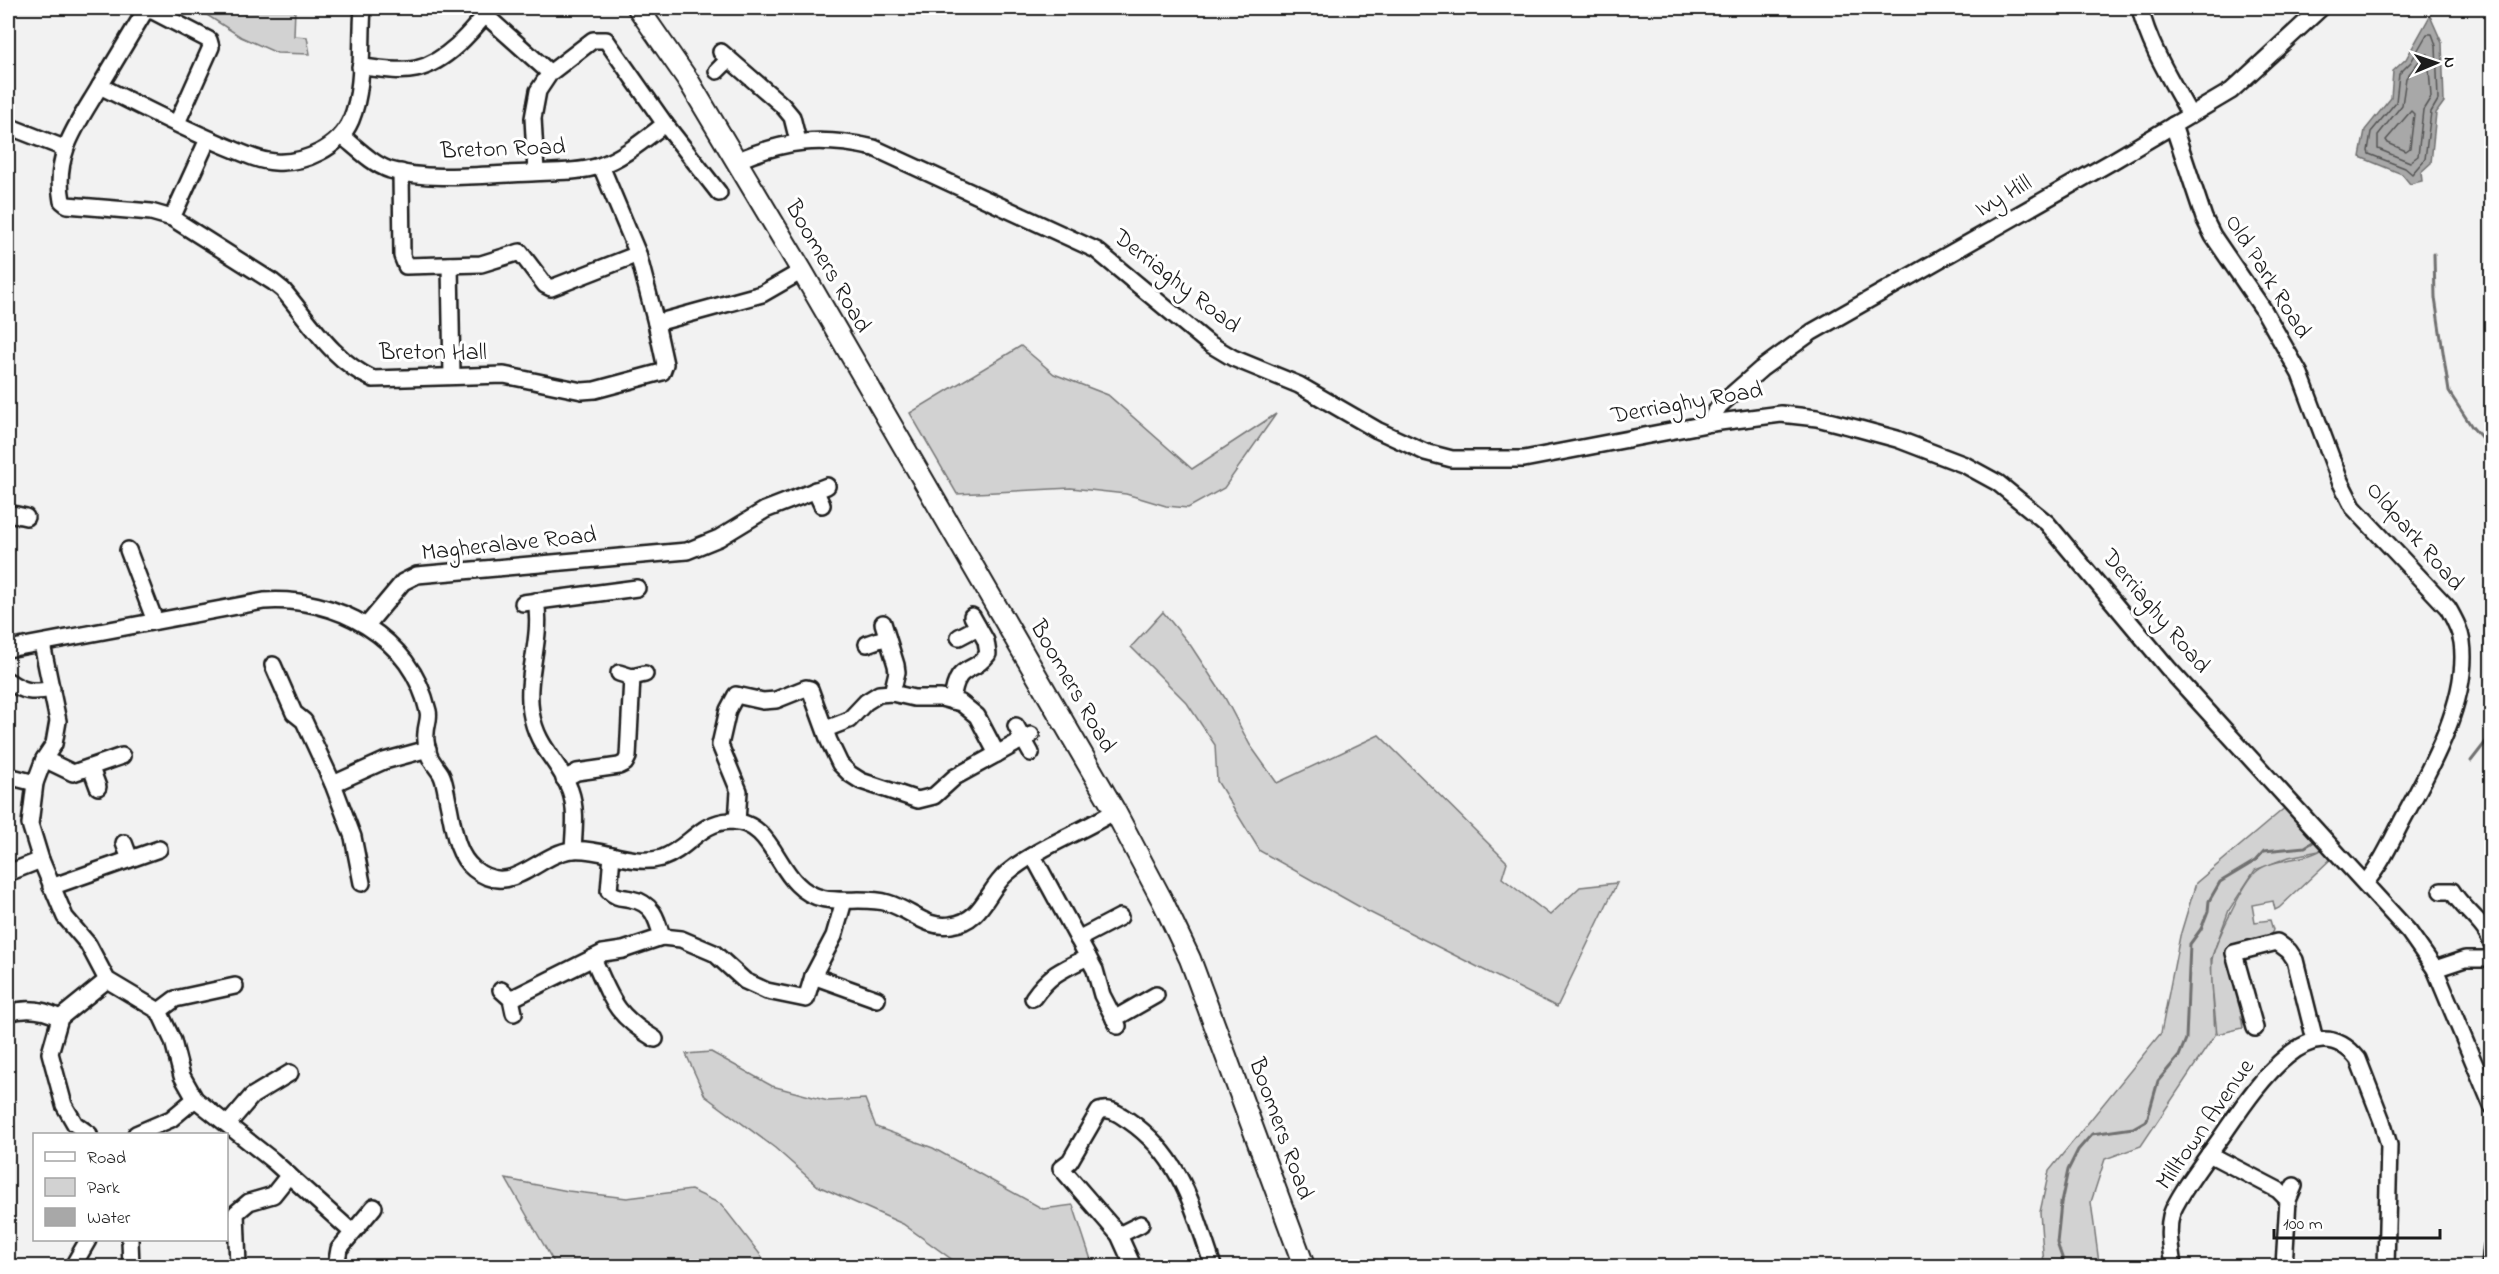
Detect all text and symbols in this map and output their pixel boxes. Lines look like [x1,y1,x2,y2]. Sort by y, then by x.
north arrow [2406,33,2466,93]
text: N [2437,57,2461,69]
street label: Breton Road [439,130,567,170]
street label: Ivy Hill [1969,167,2039,228]
street label: Boomers Road [774,193,879,340]
street label: Old Park Road [2215,208,2319,346]
street label: Derriaghy Road [1103,220,1248,344]
street label: Breton Hall [378,336,487,371]
street label: Derriaghy Road [1607,373,1766,436]
street label: Oldpark Road [2356,474,2472,600]
street label: Magheralave Road [420,518,599,572]
street label: Derriaghy Road [2091,541,2218,683]
street label: Boomers Road [1019,613,1124,760]
street label: Boomers Road [1238,1052,1322,1205]
street label: Milltown Avenue [2148,1052,2264,1198]
legend [33,1133,228,1241]
text: Road [87,1146,126,1172]
text: Park [87,1176,120,1202]
scale bar [2274,1202,2440,1240]
text: Water [87,1206,131,1232]
text: 100 m [2283,1212,2323,1238]

